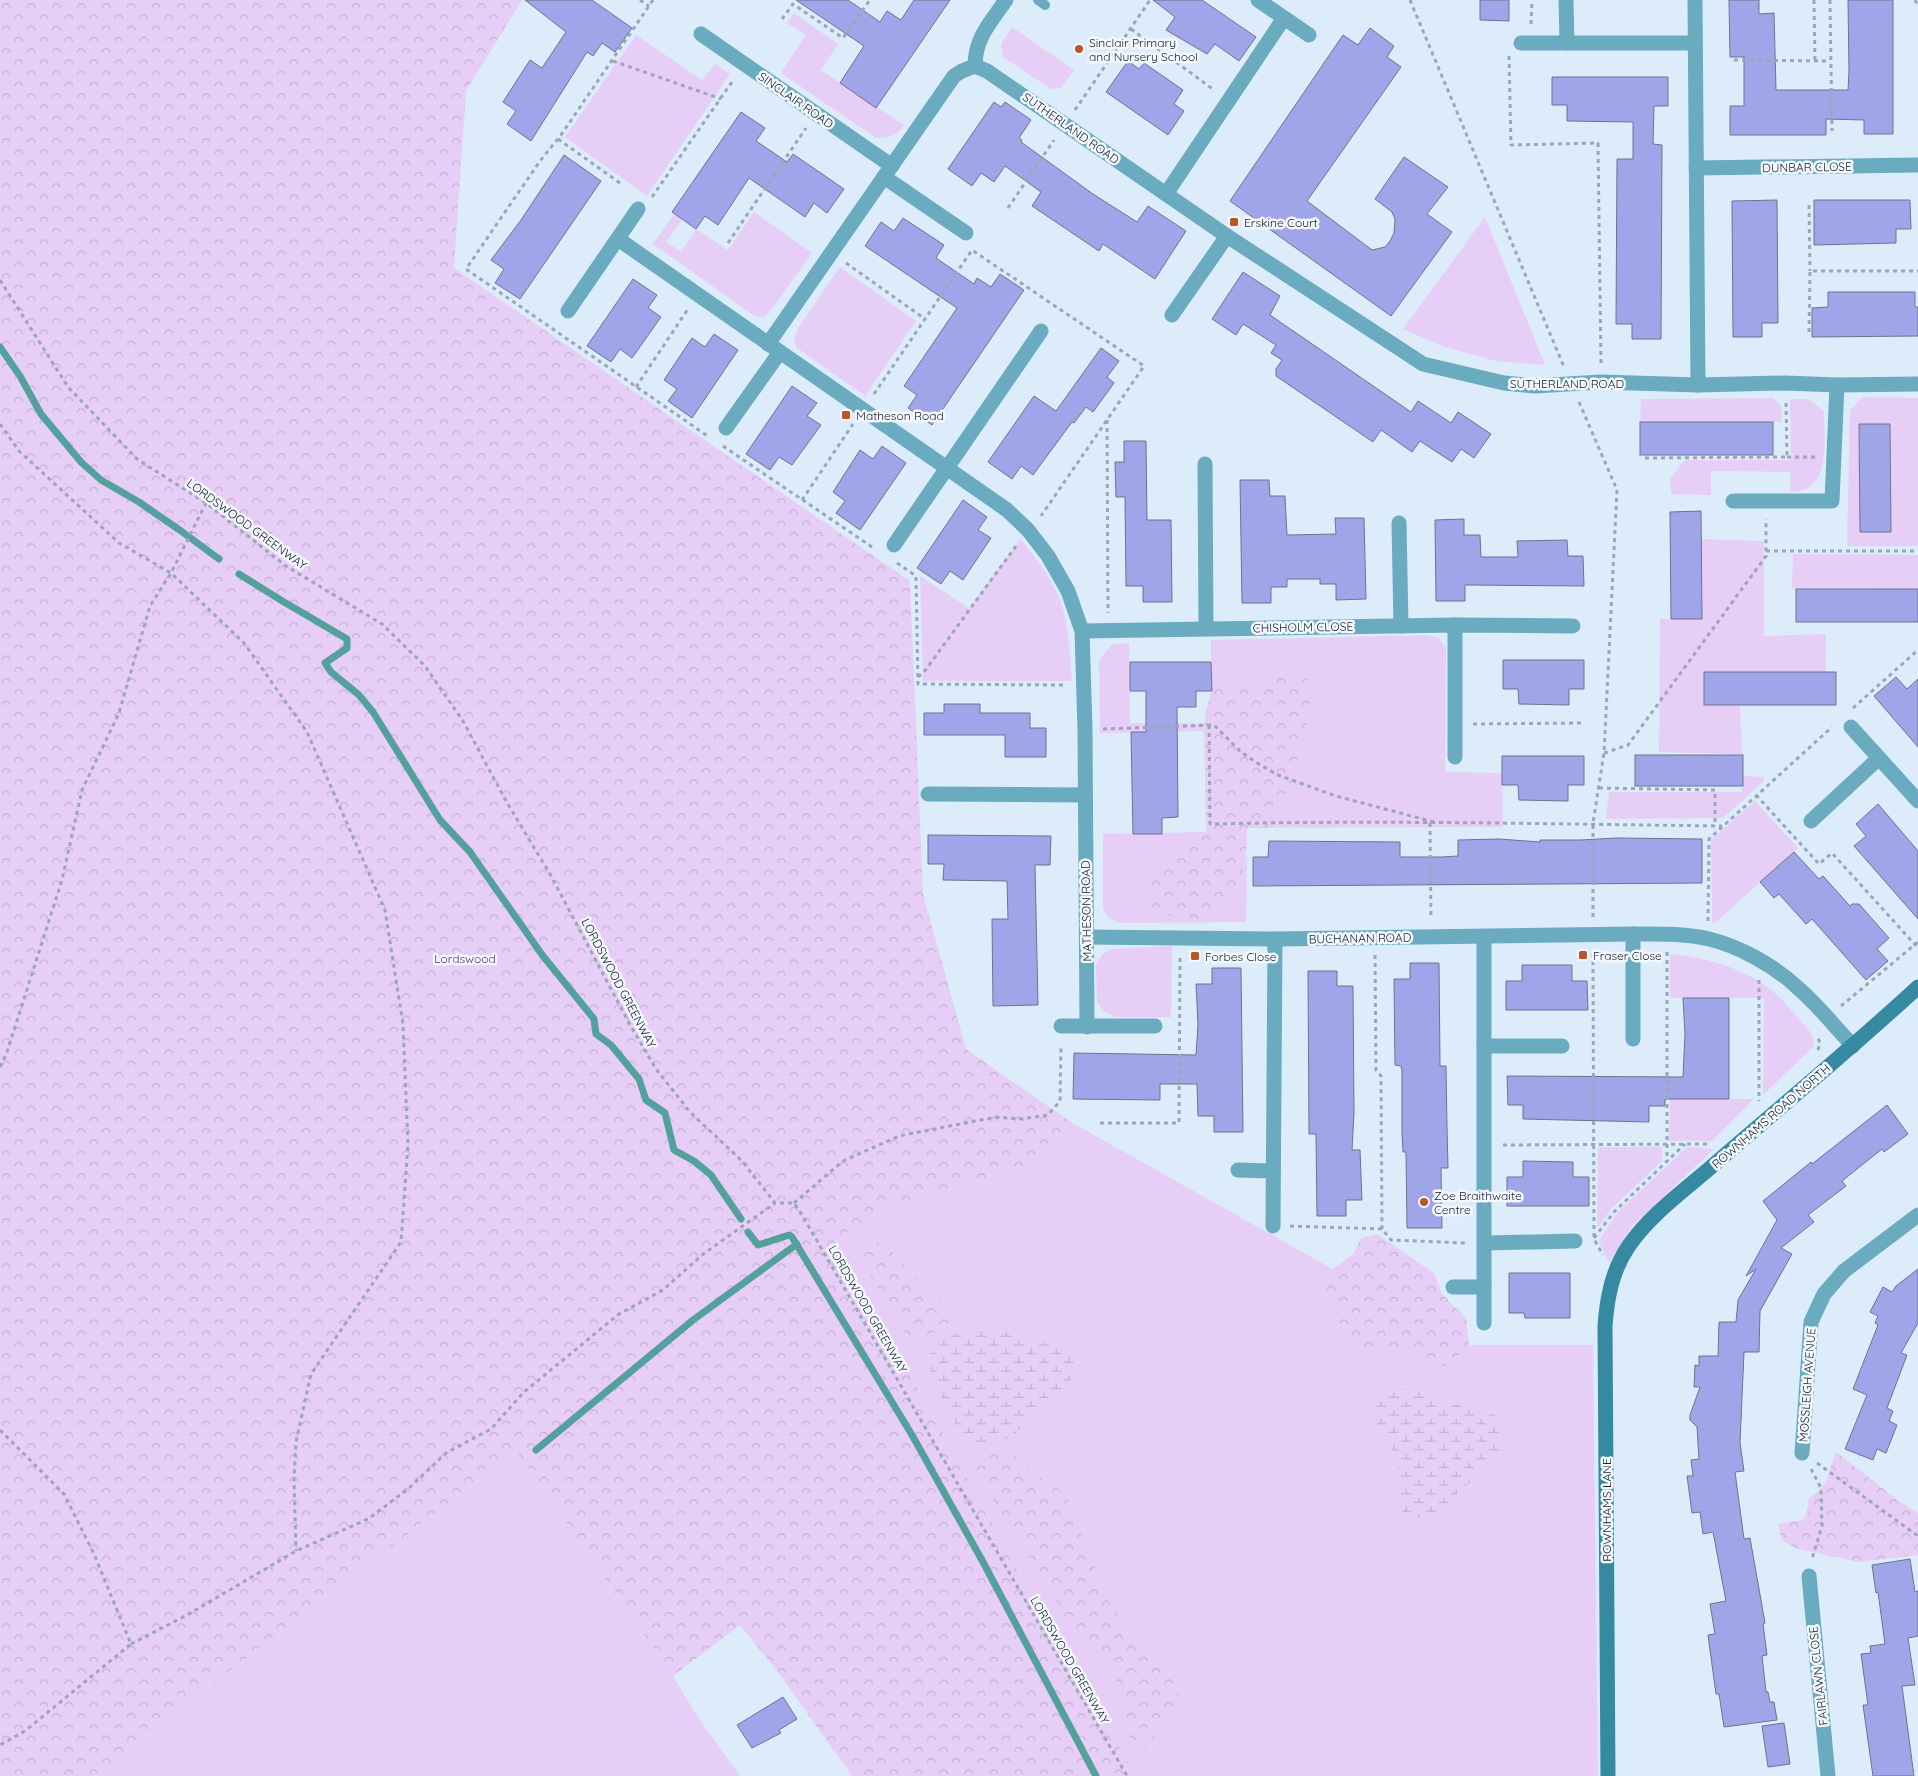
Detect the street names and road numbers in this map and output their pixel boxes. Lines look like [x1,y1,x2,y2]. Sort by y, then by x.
street label: SINCLAIR ROAD [756,69,837,132]
street label: SUTHERLAND ROAD [1020,89,1122,167]
street label: DUNBAR CLOSE [1762,159,1852,175]
street label: SUTHERLAND ROAD [1510,376,1625,391]
street label: LORDSWOOD GREENWAY [184,475,310,573]
street label: CHISHOLM CLOSE [1253,619,1354,635]
street label: MATHESON ROAD [1078,860,1094,962]
street label: LORDSWOOD GREENWAY [578,916,660,1051]
street label: BUCHANAN ROAD [1309,930,1412,946]
street label: ROWNHAMS ROAD NORTH [1709,1060,1833,1172]
street label: LORDSWOOD GREENWAY [825,1243,911,1376]
street label: MOSSLEIGH AVENUE [1796,1327,1818,1443]
street label: ROWNHAMS LANE [1599,1458,1614,1562]
street label: LORDSWOOD GREENWAY [1027,1594,1113,1727]
street label: FAIRLAWN CLOSE [1805,1626,1831,1726]

